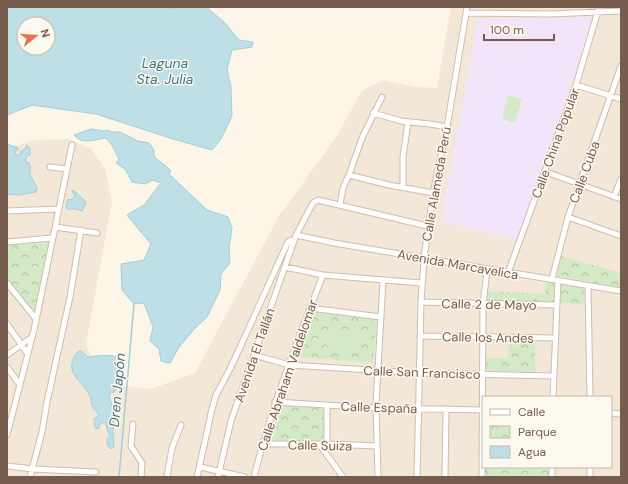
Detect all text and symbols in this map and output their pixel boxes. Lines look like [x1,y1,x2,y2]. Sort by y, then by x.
north arrow [16,16,56,56]
scale bar [484,16,554,42]
text: 100 m [490,22,524,38]
text: N [38,27,53,39]
water label: Laguna Sta. Julia [136,54,194,88]
street label: Calle China Popular [528,86,583,201]
street label: Calle Alameda Perú [418,125,455,243]
street label: Calle Cuba [565,139,604,206]
street label: Avenida Marcavelica [396,245,520,283]
street label: Calle 2 de Mayo [441,295,537,314]
street label: Calle Abraham Valdelomar [254,297,321,453]
street label: Avenida El Tallán [230,306,279,405]
street label: Calle los Andes [442,328,534,347]
water label: Dren Japón [105,352,129,428]
street label: Calle San Francisco [363,362,481,383]
legend [482,396,612,468]
street label: Calle España [340,398,418,417]
text: Calle [518,404,545,420]
text: Parque [518,424,557,440]
street label: Calle Suiza [288,436,352,455]
text: Agua [518,444,546,460]

